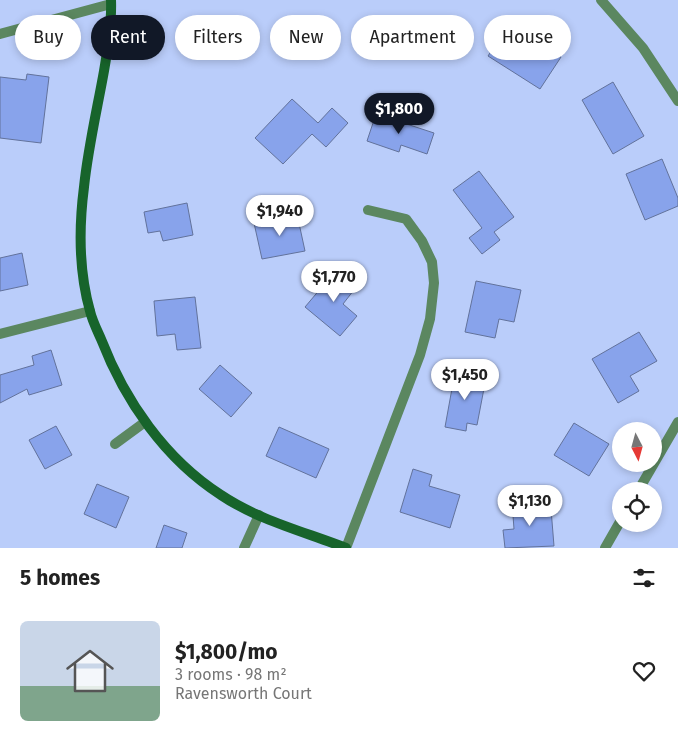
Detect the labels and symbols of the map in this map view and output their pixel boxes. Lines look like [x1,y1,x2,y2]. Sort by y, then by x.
pin: $1,800 [358,92,440,135]
pin: $1,940 [239,194,321,237]
pin: $1,770 [293,260,375,303]
pin: $1,450 [424,358,506,401]
north arrow [612,422,662,472]
pin: $1,130 [489,484,571,527]

